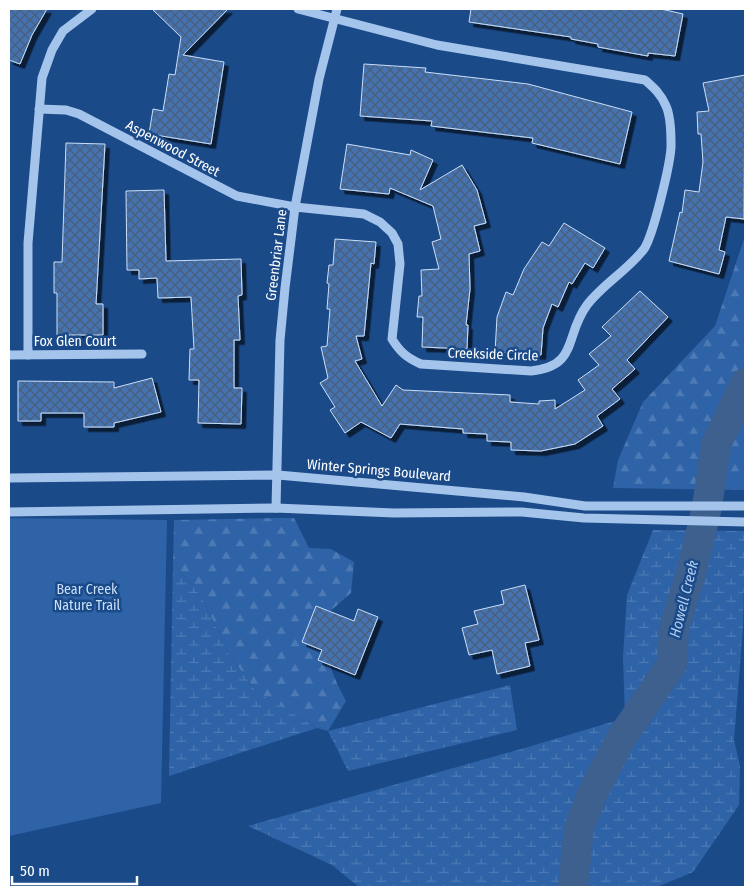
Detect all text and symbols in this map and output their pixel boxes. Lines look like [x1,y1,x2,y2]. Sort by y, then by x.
street label: Aspenwood Street [123,116,223,181]
street label: Greenbriar Lane [262,208,291,302]
street label: Fox Glen Court [34,333,117,350]
street label: Creekside Circle [447,344,539,365]
street label: Winter Springs Boulevard [306,456,452,485]
water label: Howell Creek [666,558,702,639]
park label: Bear Creek Nature Trail [54,581,121,614]
scale bar [12,854,138,886]
text: 50 m [20,862,50,880]

